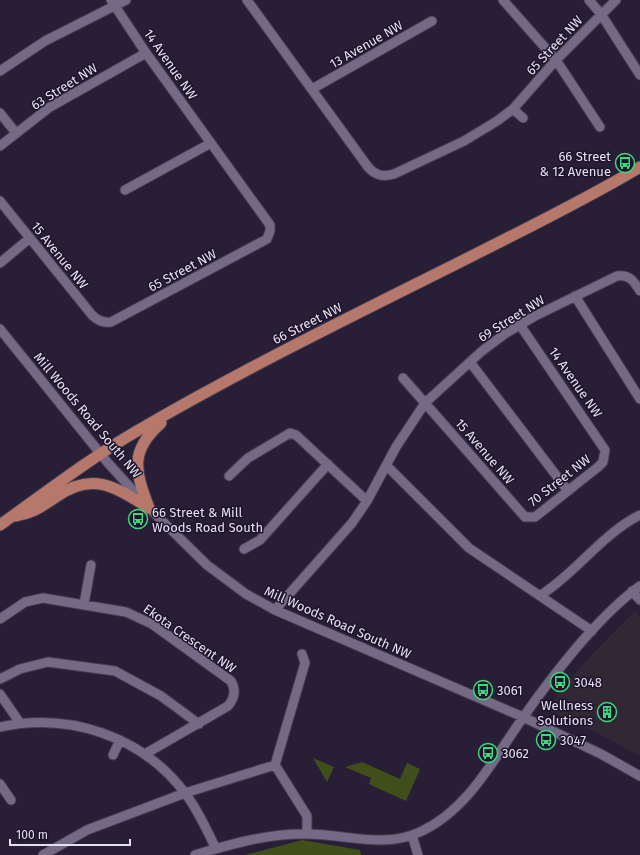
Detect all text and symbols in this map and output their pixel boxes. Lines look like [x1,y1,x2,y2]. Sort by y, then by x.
street label: 65 Street NW [523,13,586,78]
street label: 13 Avenue NW [327,17,406,71]
street label: 14 Avenue NW [141,26,200,102]
street label: 63 Street NW [28,60,100,113]
place label: 66 Street & 12 Avenue [539,149,611,179]
bus stop icon: 66 Street & 12 Avenue [614,152,636,174]
street label: 15 Avenue NW [28,219,91,292]
street label: 65 Street NW [146,246,219,295]
street label: 69 Street NW [475,292,547,345]
street label: 66 Street NW [270,299,345,347]
street label: 14 Avenue NW [546,344,605,420]
street label: Mill Woods Road South NW [31,350,145,481]
street label: 15 Avenue NW [452,416,517,487]
street label: 70 Street NW [525,451,594,509]
place label: 66 Street & Mill Woods Road South [152,505,263,535]
bus stop icon: 66 Street & Mill Woods Road South [127,508,149,530]
street label: Mill Woods Road South NW [262,583,414,662]
street label: Ekota Crescent NW [141,601,239,676]
bus stop icon: 3048 [549,671,571,693]
place label: 3048 [574,675,602,690]
bus stop icon: 3061 [472,679,494,701]
place label: 3061 [497,683,523,698]
place label: Wellness Solutions [537,698,593,728]
building icon: Wellness Solutions [596,701,618,723]
bus stop icon: 3047 [535,729,557,751]
place label: 3047 [560,733,586,748]
bus stop icon: 3062 [477,742,499,764]
place label: 3062 [502,746,529,761]
scale bar [10,821,130,847]
text: 100 m [16,828,48,842]

